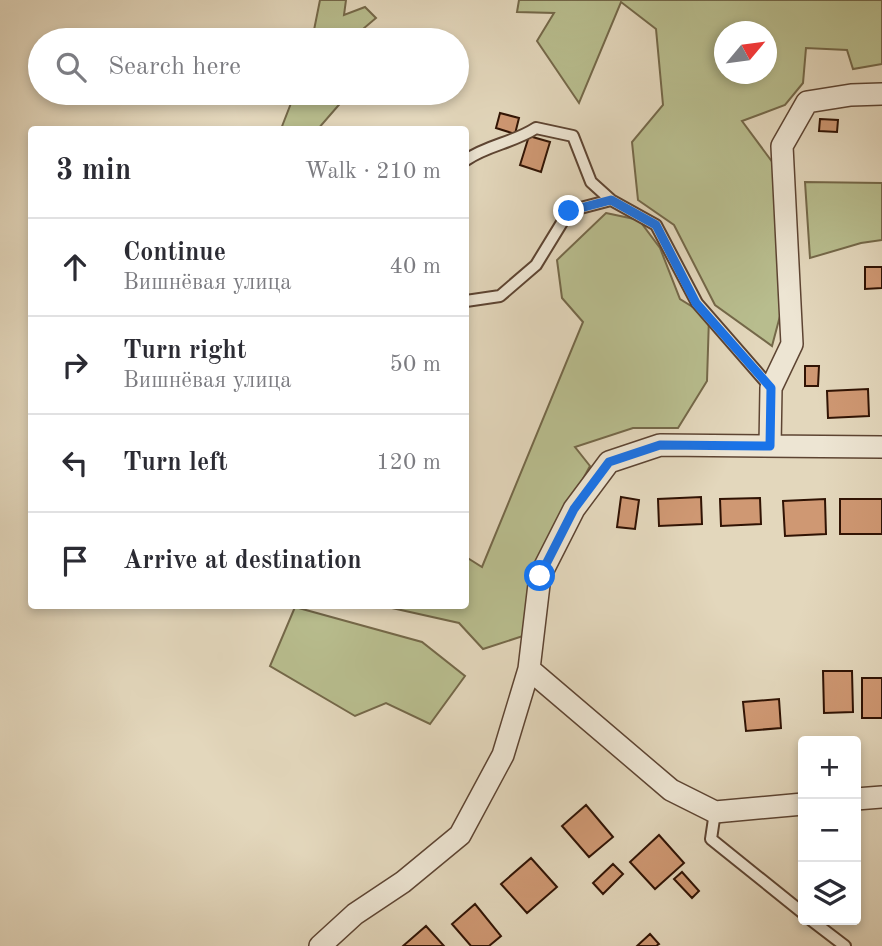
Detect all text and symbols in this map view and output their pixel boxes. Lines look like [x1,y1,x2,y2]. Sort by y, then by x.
north arrow [714,21,777,84]
search box [28,28,469,105]
icon: search [52,48,90,86]
text: Search here [108,54,241,80]
text: 3 min [56,156,131,186]
text: Walk · 210 m [305,160,441,183]
route end [553,195,584,226]
text: Continue [123,240,226,266]
icon: ahead [56,248,94,286]
text: 40 m [390,255,441,278]
text: Вишнёвая улица [123,271,292,294]
text: Turn right [123,338,246,364]
icon: right [56,346,94,384]
text: 50 m [390,353,441,376]
text: Вишнёвая улица [123,369,292,392]
icon: left [56,444,94,482]
text: Turn left [123,450,228,476]
text: 120 m [376,451,441,474]
icon: arrive [56,542,94,580]
text: Arrive at destination [123,548,362,574]
route start [524,560,555,591]
map controls [798,736,861,925]
button: + [798,736,861,799]
button: − [798,799,861,862]
button: layers [798,862,861,925]

